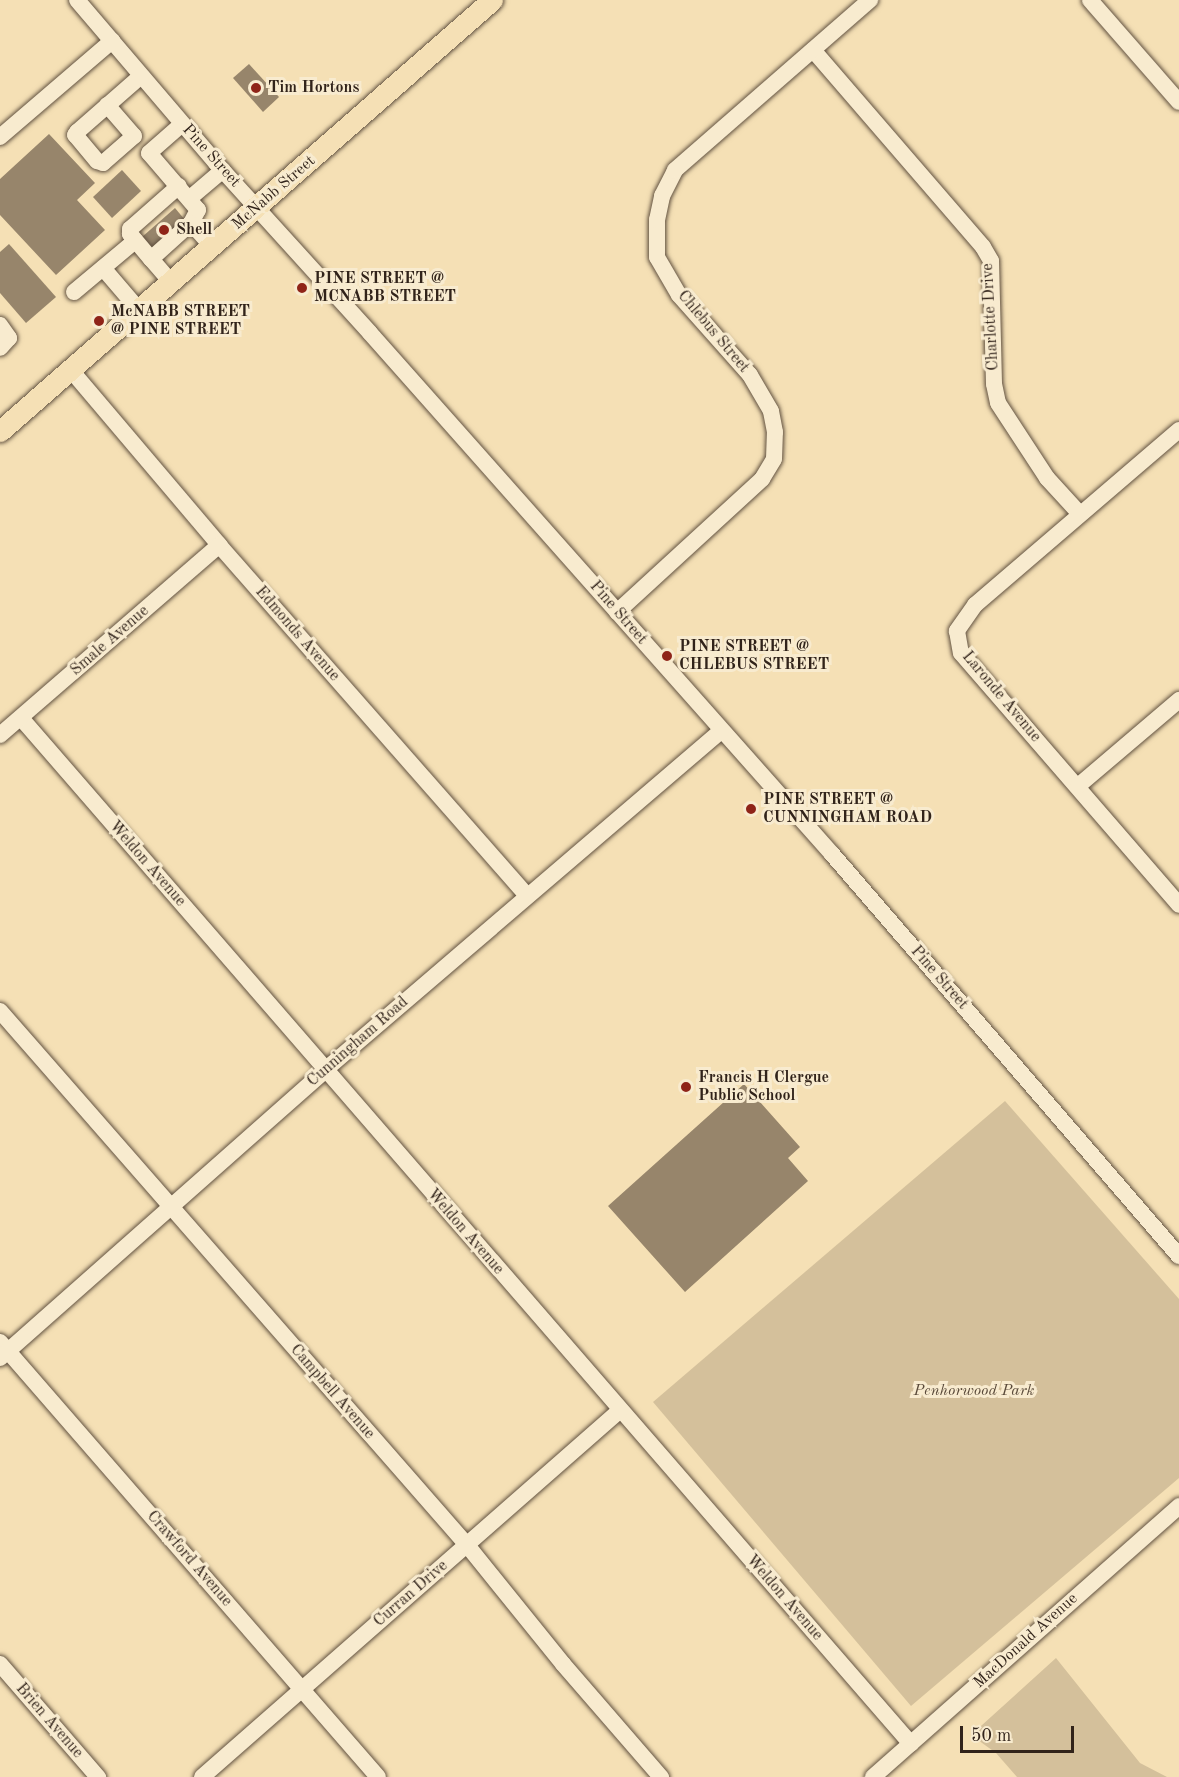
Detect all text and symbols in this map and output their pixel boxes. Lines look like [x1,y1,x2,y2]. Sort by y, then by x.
place label: Tim Hortons [268,78,359,98]
marker: Tim Hortons [249,81,263,95]
street label: Pine Street [178,121,244,191]
street label: McNabb Street [229,152,319,234]
place label: Shell [176,220,212,240]
marker: Shell [157,223,171,237]
street label: Charlotte Drive [979,263,1003,371]
place label: PINE STREET @ MCNABB STREET [314,269,456,307]
marker: PINE STREET @ MCNABB STREET [295,281,309,295]
street label: Chlebus Street [673,287,753,377]
place label: McNABB STREET @ PINE STREET [111,302,250,340]
marker: McNABB STREET @ PINE STREET [92,314,106,328]
street label: Pine Street [585,577,651,649]
street label: Edmonds Avenue [251,583,343,685]
street label: Smale Avenue [67,602,153,680]
place label: PINE STREET @ CHLEBUS STREET [679,637,829,675]
street label: Laronde Avenue [957,648,1045,746]
marker: PINE STREET @ CHLEBUS STREET [660,649,674,663]
place label: PINE STREET @ CUNNINGHAM ROAD [763,790,932,828]
marker: PINE STREET @ CUNNINGHAM ROAD [744,802,758,816]
street label: Weldon Avenue [105,817,189,911]
street label: Pine Street [906,942,972,1014]
street label: Cunningham Road [304,993,412,1091]
place label: Francis H Clergue Public School [698,1068,829,1106]
marker: Francis H Clergue Public School [679,1080,693,1094]
street label: Weldon Avenue [423,1185,507,1279]
street label: Campbell Avenue [286,1341,378,1443]
park label: Penhorwood Park [914,1381,1034,1401]
street label: Crawford Avenue [142,1507,236,1611]
street label: Weldon Avenue [742,1551,826,1645]
street label: Curran Drive [370,1557,452,1631]
street label: MacDonald Avenue [970,1589,1082,1693]
street label: Brien Avenue [11,1680,87,1762]
scale bar [963,1714,1077,1752]
text: 50 m [971,1727,1011,1745]

